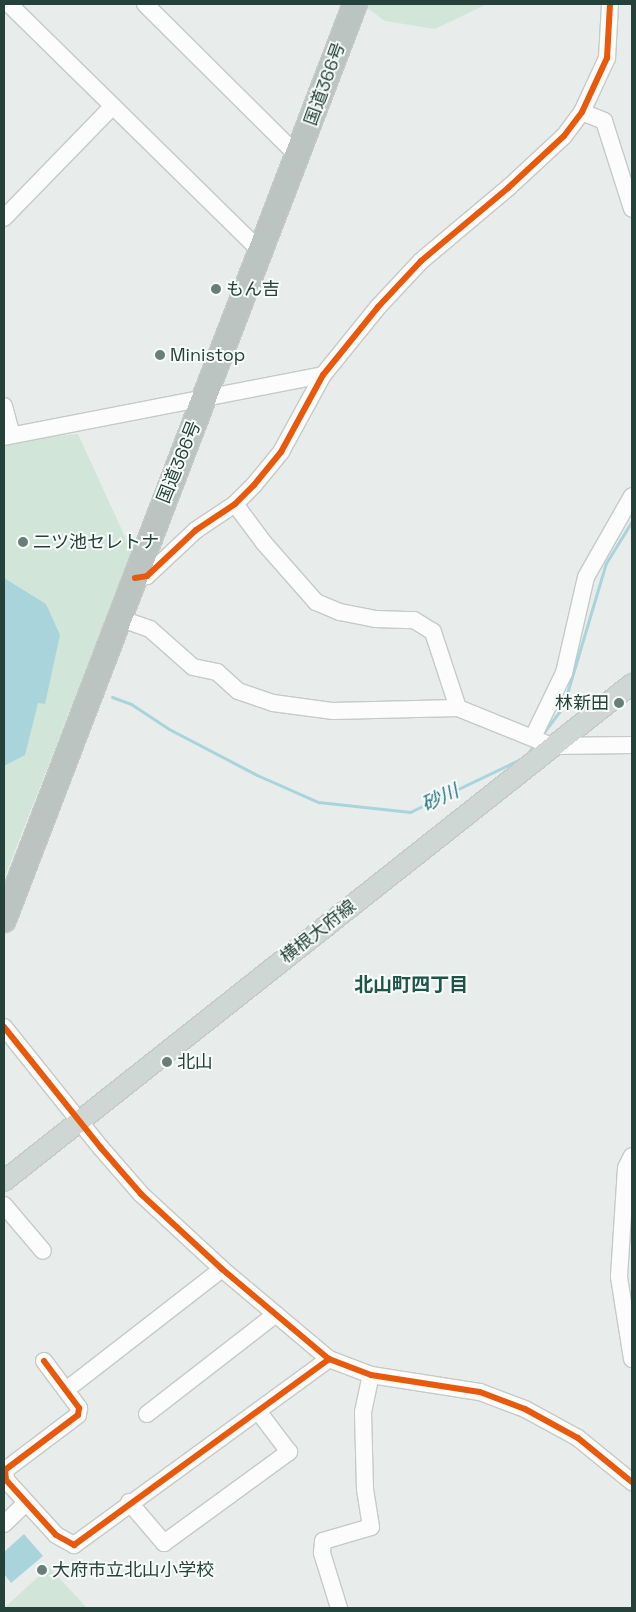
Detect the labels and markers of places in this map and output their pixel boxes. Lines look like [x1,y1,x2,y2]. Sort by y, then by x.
place label: もん吉 [226,278,280,300]
marker: もん吉 [210,283,222,295]
place label: Ministop [170,344,245,366]
marker: Ministop [154,349,166,361]
place label: 二ツ池セレトナ [33,531,159,553]
marker: 二ツ池セレトナ [17,536,29,548]
place label: 林新田 [555,692,609,714]
marker: 林新田 [613,697,625,709]
place label: 北山 [177,1051,213,1073]
marker: 北山 [161,1056,173,1068]
place label: 大府市立北山小学校 [52,1559,214,1581]
marker: 大府市立北山小学校 [36,1564,48,1576]

